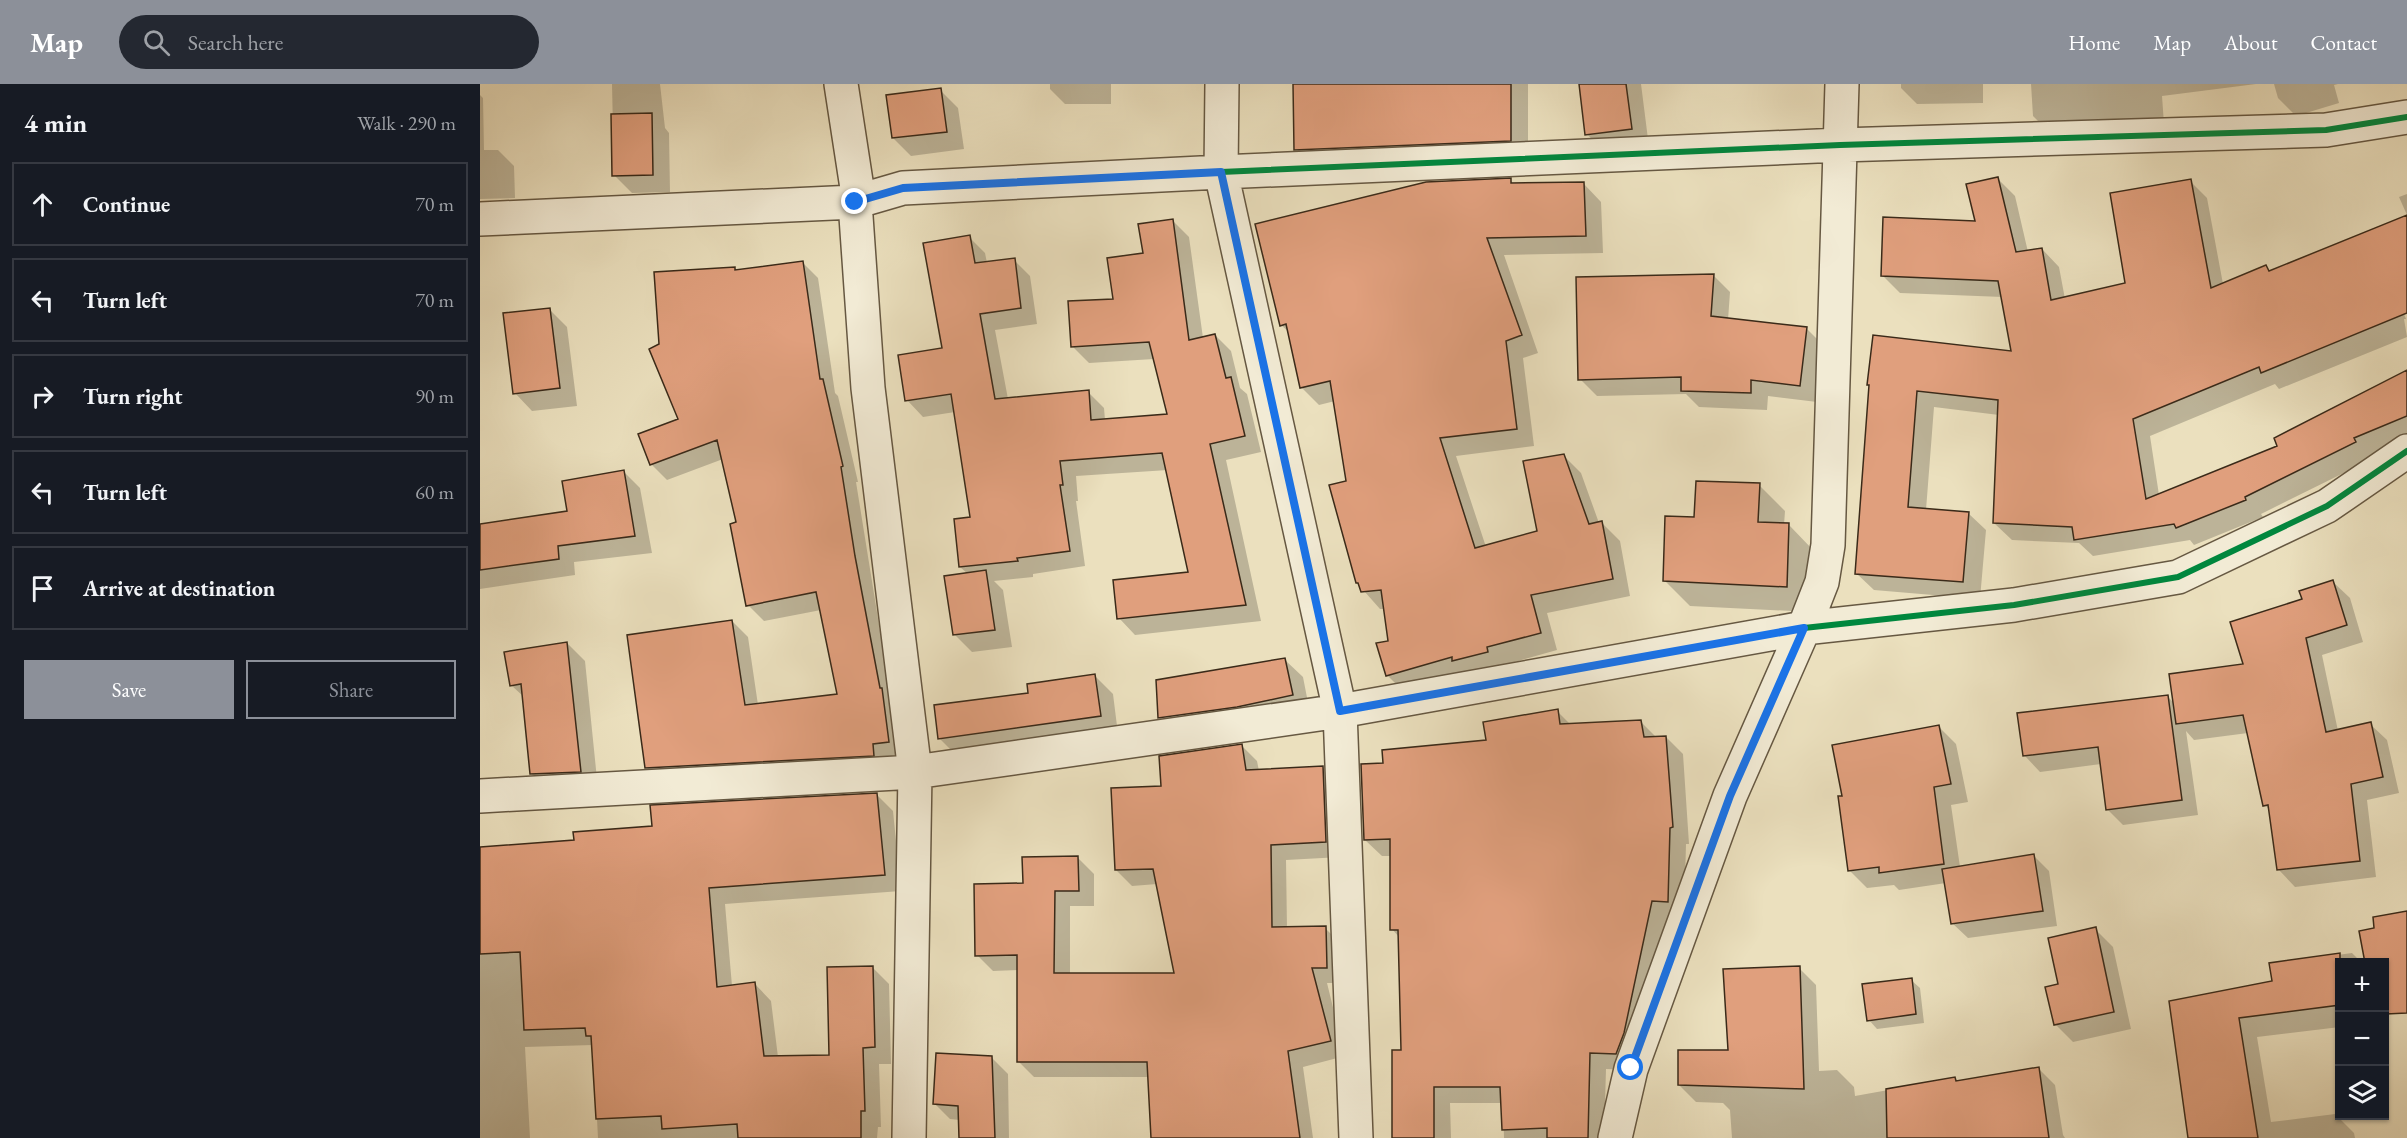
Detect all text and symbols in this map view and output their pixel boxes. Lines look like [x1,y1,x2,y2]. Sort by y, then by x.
search box [119,15,539,69]
text: Map [30,24,83,60]
icon: search [140,26,173,59]
text: Search here [188,28,283,57]
text: Home [2068,29,2120,56]
text: Map [2153,29,2191,56]
text: About [2224,29,2277,56]
text: Contact [2310,29,2377,56]
text: 4 min [24,106,87,140]
text: Walk · 290 m [357,110,456,136]
icon: ahead [26,188,59,221]
route end [841,188,867,214]
text: Continue [83,190,170,219]
text: 70 m [415,191,454,217]
icon: left [26,284,59,317]
text: Turn left [83,286,167,315]
text: 70 m [415,287,454,313]
icon: right [26,380,59,413]
text: Turn right [83,382,182,411]
text: 90 m [415,383,454,409]
icon: left [26,476,59,509]
text: Turn left [83,478,167,507]
text: 60 m [415,479,454,505]
icon: arrive [26,572,59,605]
text: Arrive at destination [83,574,275,603]
button: Save [24,660,234,719]
button: Share [246,660,456,719]
map controls [2335,958,2389,1120]
button: + [2335,958,2389,1012]
button: − [2335,1012,2389,1066]
route start [1617,1054,1643,1080]
button: layers [2335,1066,2389,1120]

